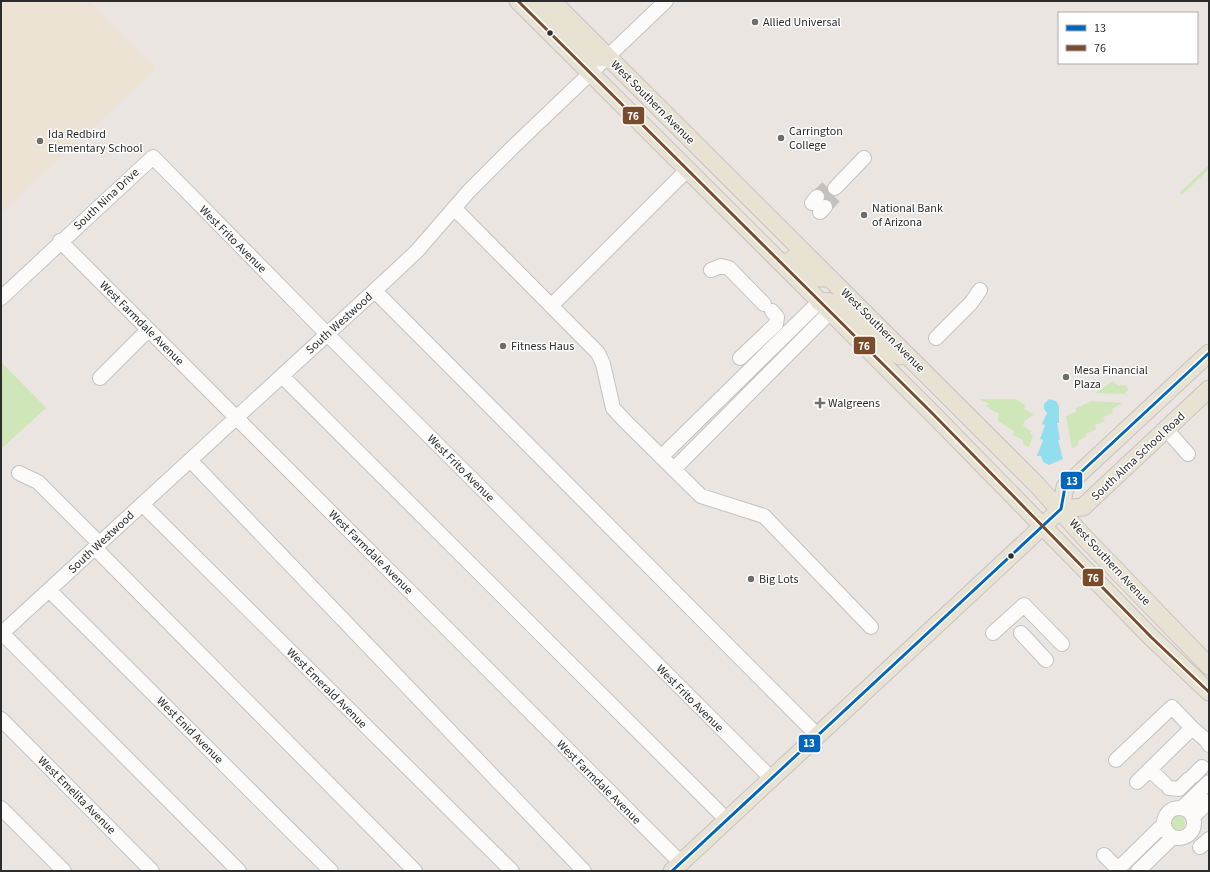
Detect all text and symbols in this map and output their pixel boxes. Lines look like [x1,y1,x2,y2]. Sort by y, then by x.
legend [1058,12,1198,64]
place label: Allied Universal [763,14,841,31]
marker: Allied Universal [750,17,760,27]
text: 13 [1094,20,1106,37]
unlabelled marker [545,28,555,38]
text: 76 [1094,40,1106,57]
street label: West Southern Avenue [607,56,699,148]
line badge: 76 [622,106,645,125]
text: 76 [627,109,639,124]
place label: Carrington College [789,123,843,154]
place label: Ida Redbird Elementary School [48,126,143,157]
marker: Carrington College [776,133,786,143]
marker: Ida Redbird Elementary School [35,136,45,146]
street label: South Nina Drive [70,164,143,234]
place label: National Bank of Arizona [872,200,943,231]
street label: West Frito Avenue [195,202,270,277]
marker: National Bank of Arizona [859,210,869,220]
street label: West Farmdale Avenue [96,277,188,369]
street label: West Southern Avenue [837,284,929,376]
street label: South Westwood [302,289,377,358]
line badge: 76 [853,336,876,355]
place label: Fitness Haus [511,338,574,355]
text: 76 [858,339,870,354]
marker: Fitness Haus [498,341,508,351]
place label: Mesa Financial Plaza [1074,362,1148,393]
marker: Mesa Financial Plaza [1061,372,1071,382]
place label: Walgreens [828,395,880,412]
marker: Walgreens [815,398,825,408]
street label: South Alma School Road [1088,408,1189,505]
street label: West Frito Avenue [423,431,498,506]
line badge: 13 [1060,471,1083,490]
text: 13 [1066,474,1078,489]
street label: West Farmdale Avenue [325,506,417,598]
street label: South Westwood [64,507,138,578]
street label: West Southern Avenue [1065,515,1154,609]
unlabelled marker [1006,551,1016,561]
line badge: 76 [1082,568,1104,587]
place label: Big Lots [759,571,798,588]
text: 76 [1087,571,1099,586]
marker: Big Lots [746,574,756,584]
street label: West Emerald Avenue [282,644,371,733]
street label: West Frito Avenue [652,661,727,736]
street label: West Enid Avenue [152,693,227,768]
line badge: 13 [798,734,821,753]
street label: West Farmdale Avenue [553,736,645,828]
text: 13 [803,736,815,751]
street label: West Emelita Avenue [34,753,119,838]

